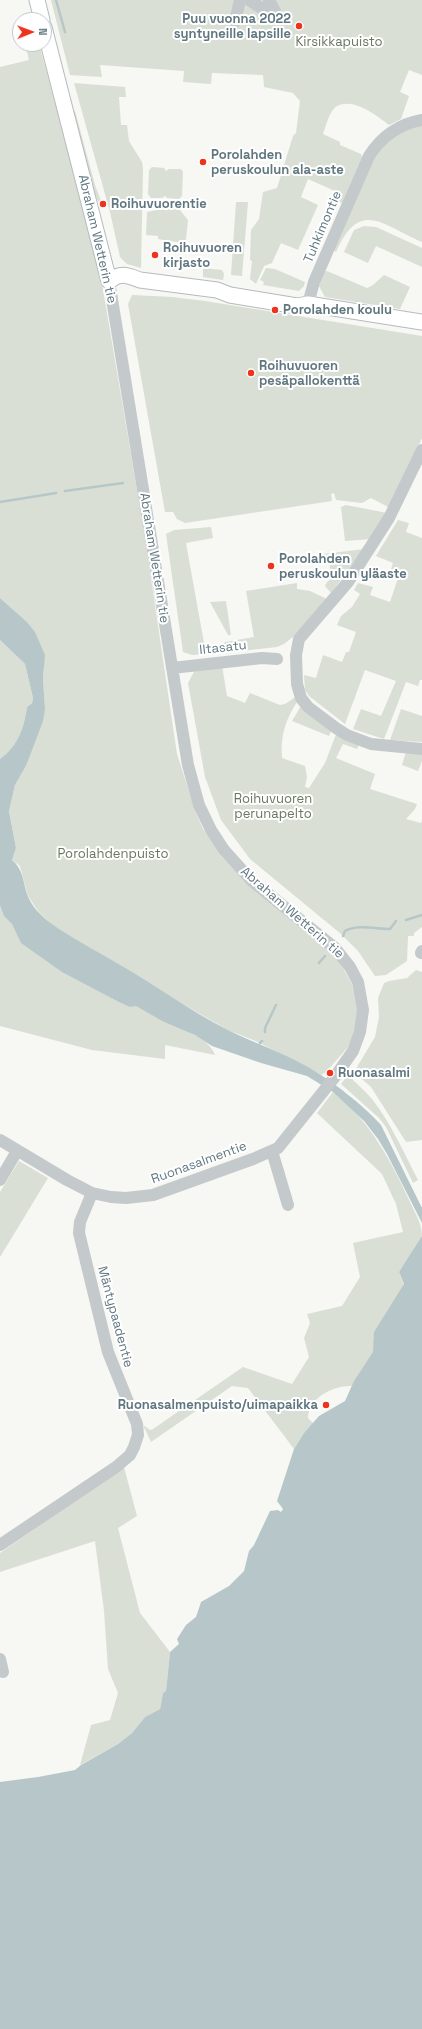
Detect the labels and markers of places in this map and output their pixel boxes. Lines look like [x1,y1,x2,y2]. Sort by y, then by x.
place label: Puu vuonna 2022 syntyneille lapsille [174,11,291,42]
marker: Puu vuonna 2022 syntyneille lapsille [294,21,304,31]
place label: Porolahden peruskoulun ala-aste [211,147,344,178]
marker: Porolahden peruskoulun ala-aste [198,157,208,167]
place label: Roihuvuorentie [111,196,207,212]
marker: Roihuvuorentie [98,199,108,209]
place label: Roihuvuoren kirjasto [163,240,242,271]
marker: Roihuvuoren kirjasto [150,250,160,260]
place label: Porolahden koulu [283,302,392,318]
marker: Porolahden koulu [270,305,280,315]
place label: Roihuvuoren pesäpallokenttä [259,358,360,389]
marker: Roihuvuoren pesäpallokenttä [246,368,256,378]
place label: Porolahden peruskoulun yläaste [279,551,407,582]
marker: Porolahden peruskoulun yläaste [266,561,276,571]
place label: Ruonasalmi [338,1065,410,1081]
marker: Ruonasalmi [325,1068,335,1078]
place label: Ruonasalmenpuisto/uimapaikka [118,1397,318,1413]
marker: Ruonasalmenpuisto/uimapaikka [321,1400,331,1410]

